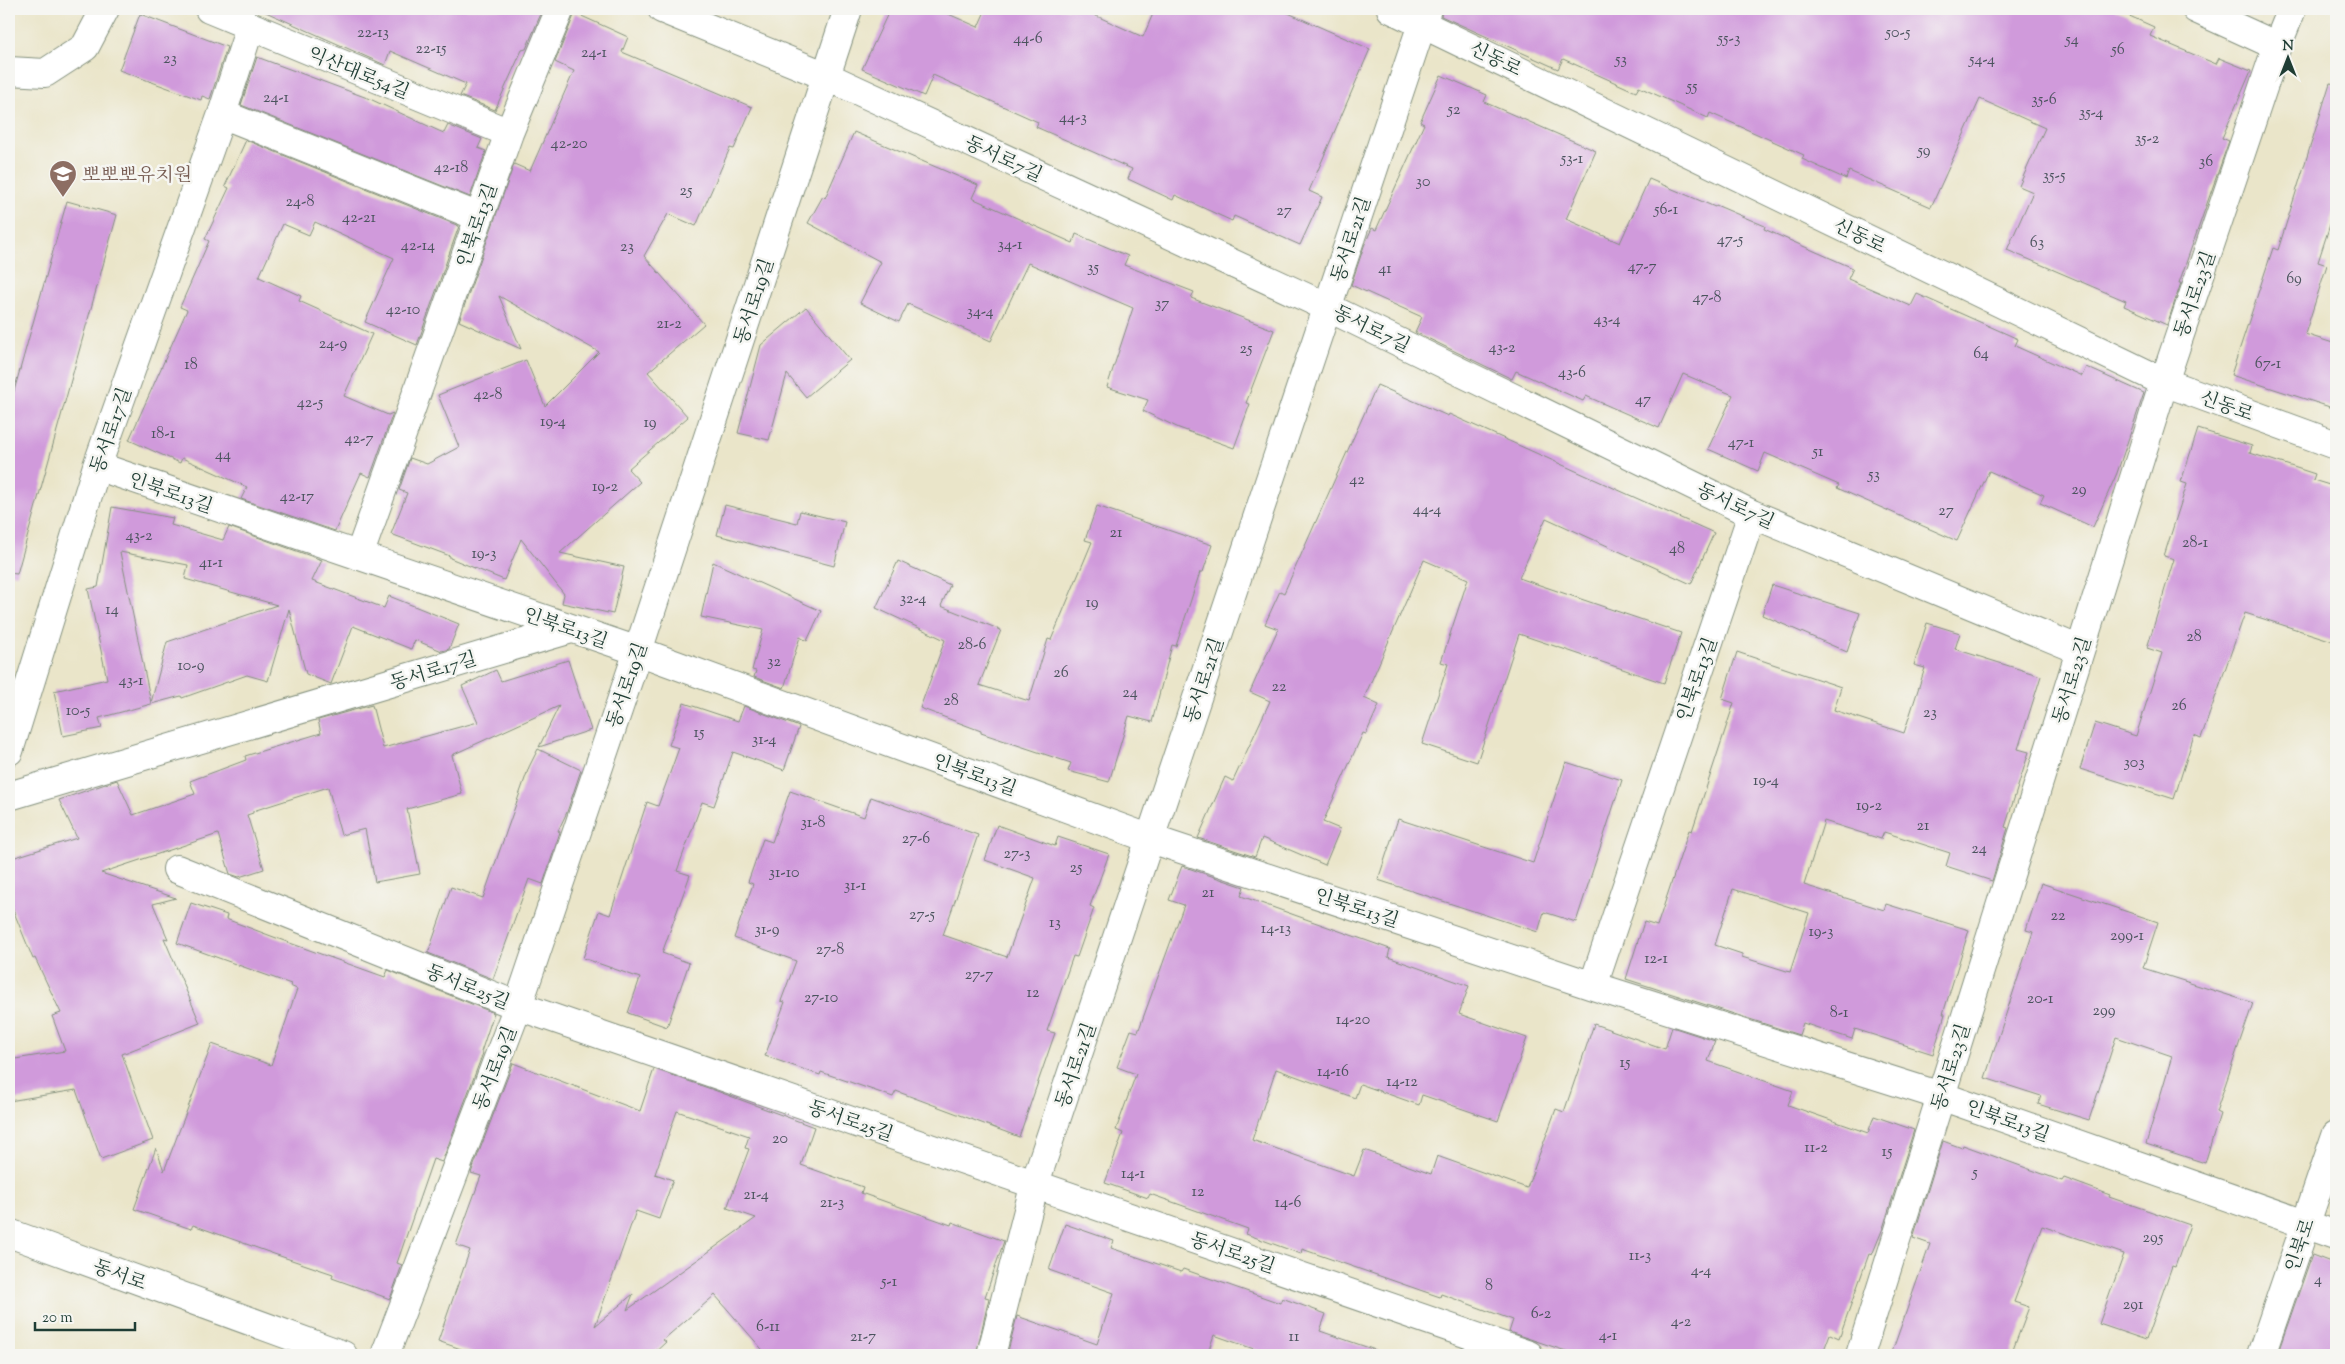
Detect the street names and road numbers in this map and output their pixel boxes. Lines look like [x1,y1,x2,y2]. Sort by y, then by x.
street label: 신동로 [1464,36,1526,84]
street label: 익산대로54길 [303,42,413,107]
street label: 동서로7길 [960,131,1046,190]
street label: 인북로13길 [451,180,505,272]
street label: 동서로21길 [1326,193,1379,286]
street label: 신동로 [1828,213,1890,261]
street label: 동서로23길 [2169,248,2224,342]
street label: 동서로19길 [729,255,782,348]
street label: 동서로7길 [1328,300,1414,361]
street label: 동서로17길 [85,384,140,477]
street label: 신동로 [2196,385,2257,429]
street label: 인북로13길 [124,467,216,521]
street label: 동서로7길 [1692,478,1778,537]
street label: 인북로13길 [519,602,611,656]
street label: 동서로21길 [1179,634,1232,727]
street label: 인북로13길 [1671,634,1725,726]
street label: 동서로23길 [2047,634,2099,728]
street label: 동서로19길 [601,639,656,732]
street label: 동서로17길 [387,646,480,698]
street label: 인북로13길 [928,749,1020,804]
street label: 인북로13길 [1310,883,1402,936]
street label: 동서로25길 [421,959,513,1017]
street label: 동서로21길 [1050,1019,1105,1112]
street label: 동서로23길 [1926,1021,1978,1115]
street label: 동서로19길 [468,1023,525,1115]
street label: 동서로25길 [804,1095,897,1150]
street label: 인북로13길 [1961,1095,2053,1150]
street label: 인북로 [2280,1215,2323,1276]
street label: 동서로25길 [1186,1227,1279,1282]
street label: 동서로 [89,1254,150,1298]

